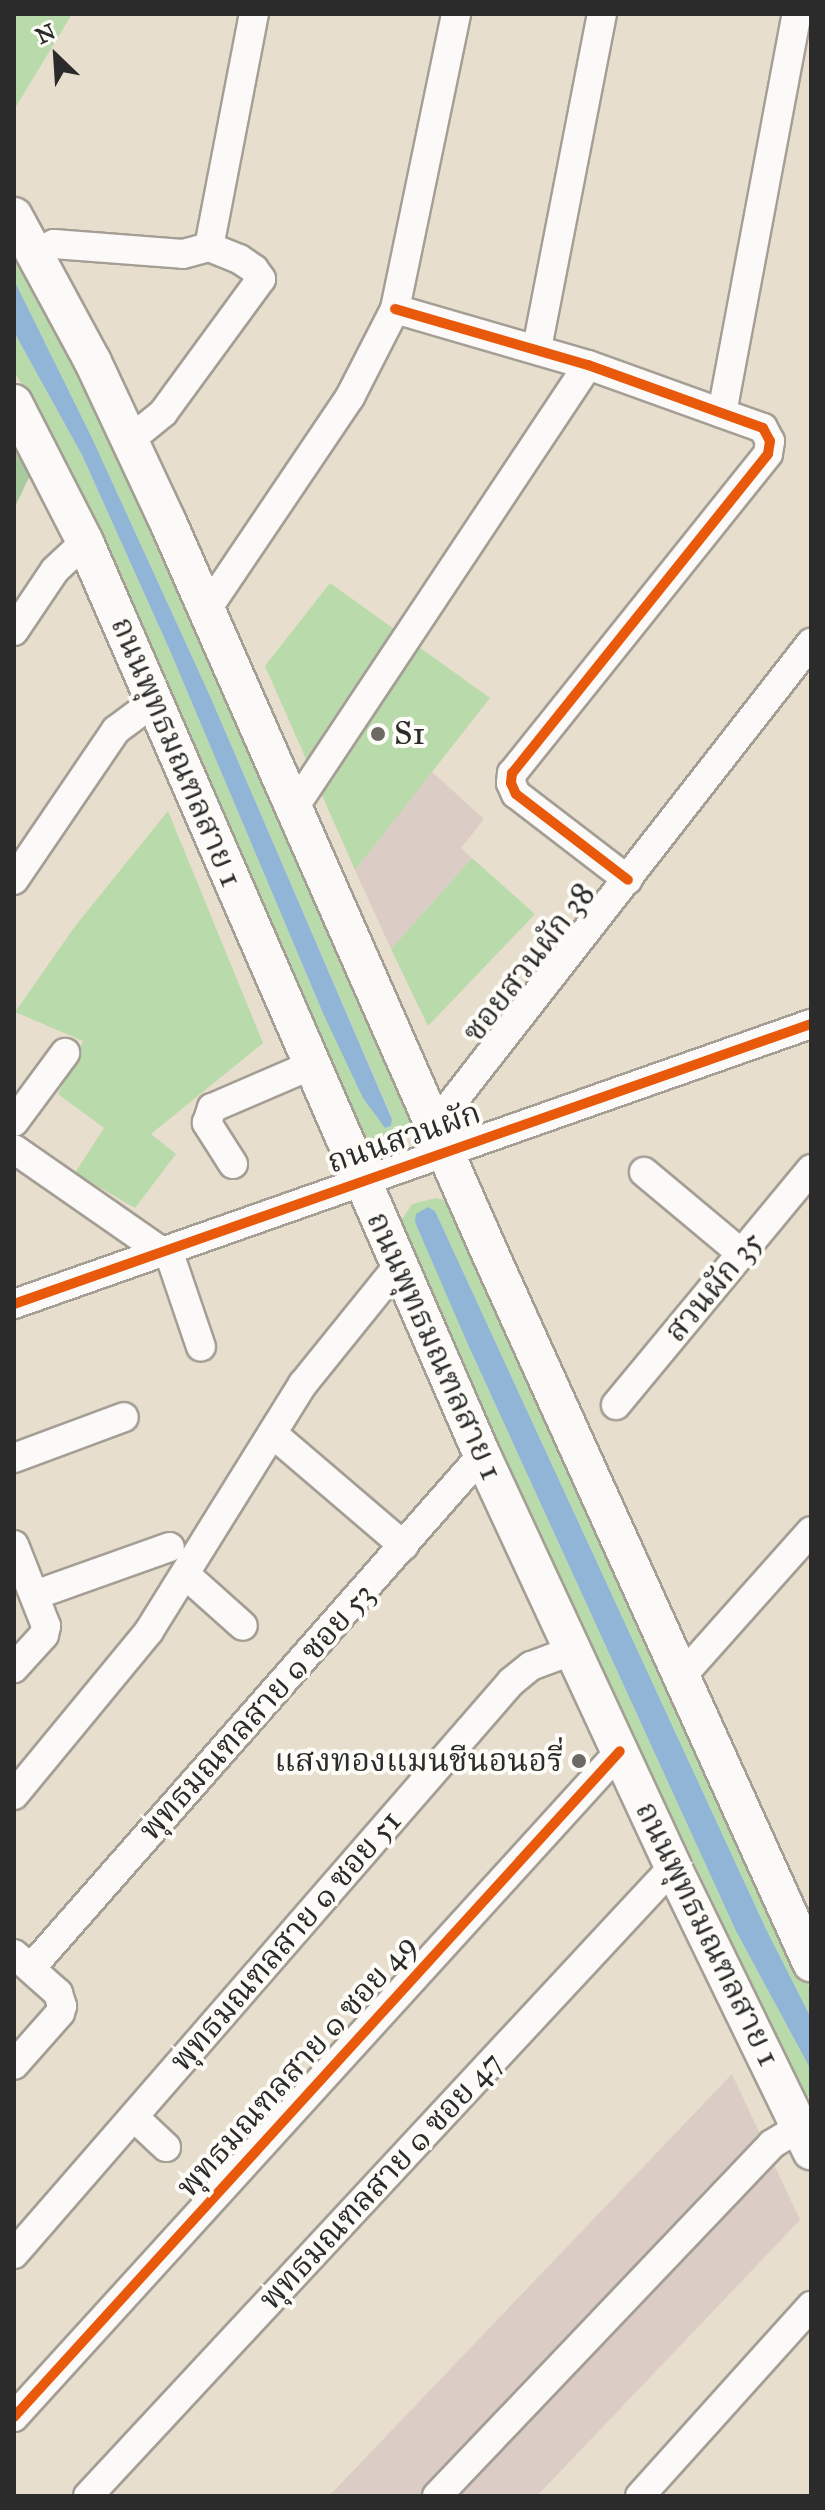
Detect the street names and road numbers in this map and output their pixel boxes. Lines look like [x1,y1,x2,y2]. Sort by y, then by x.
street label: ถนนพุทธมณฑลสาย 1 [102,611,250,893]
street label: ซอยสวนผัก 38 [455,876,603,1050]
street label: ถนนสวนผัก [322,1094,486,1182]
street label: ถนนพุทธมณฑลสาย 1 [358,1206,510,1486]
street label: สวนผัก 35 [657,1224,771,1350]
street label: พุทธมณฑลสาย ๑ ซอย 53 [131,1575,383,1849]
street label: ถนนพุทธมณฑลสาย 1 [626,1796,788,2072]
street label: พุทธมณฑลสาย ๑ ซอย 51 [162,1803,410,2079]
street label: พุทธมณฑลสาย ๑ ซอย 49 [169,1927,425,2205]
street label: พุทธมณฑลสาย ๑ ซอย 47 [251,2044,511,2318]

